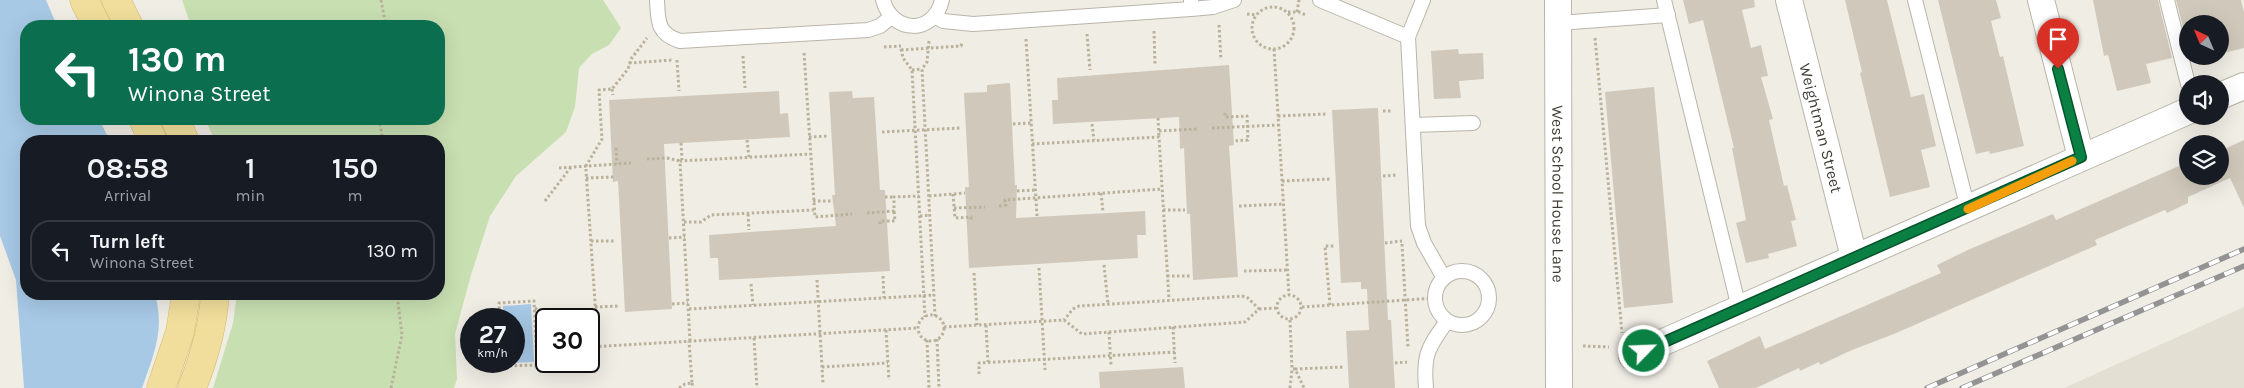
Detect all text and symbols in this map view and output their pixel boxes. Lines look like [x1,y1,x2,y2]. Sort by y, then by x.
north arrow [2179,15,2229,65]
map controls [2179,15,2229,185]
pin [2037,18,2079,69]
icon: arrive [2044,25,2072,53]
text: 130 m [128,39,226,80]
icon: left [45,40,110,105]
street label: Weightman Street [1796,61,1847,195]
button: sound [2179,75,2229,125]
text: Winona Street [128,81,271,107]
street label: West School House Lane [1549,105,1568,283]
button: layers [2179,135,2229,185]
text: 08:58 [87,150,169,186]
text: 1 [245,150,256,186]
text: 150 [332,150,378,186]
text: Arrival [104,186,151,205]
text: min [236,186,265,205]
text: m [348,186,362,205]
text: Turn left [90,231,165,253]
icon: left [47,237,75,265]
text: 130 m [367,240,418,262]
text: Winona Street [90,253,194,272]
speed limit sign: 30 [535,308,600,373]
text: 27 [479,320,506,349]
position arrow [1617,324,1669,376]
text: km/h [477,346,508,360]

